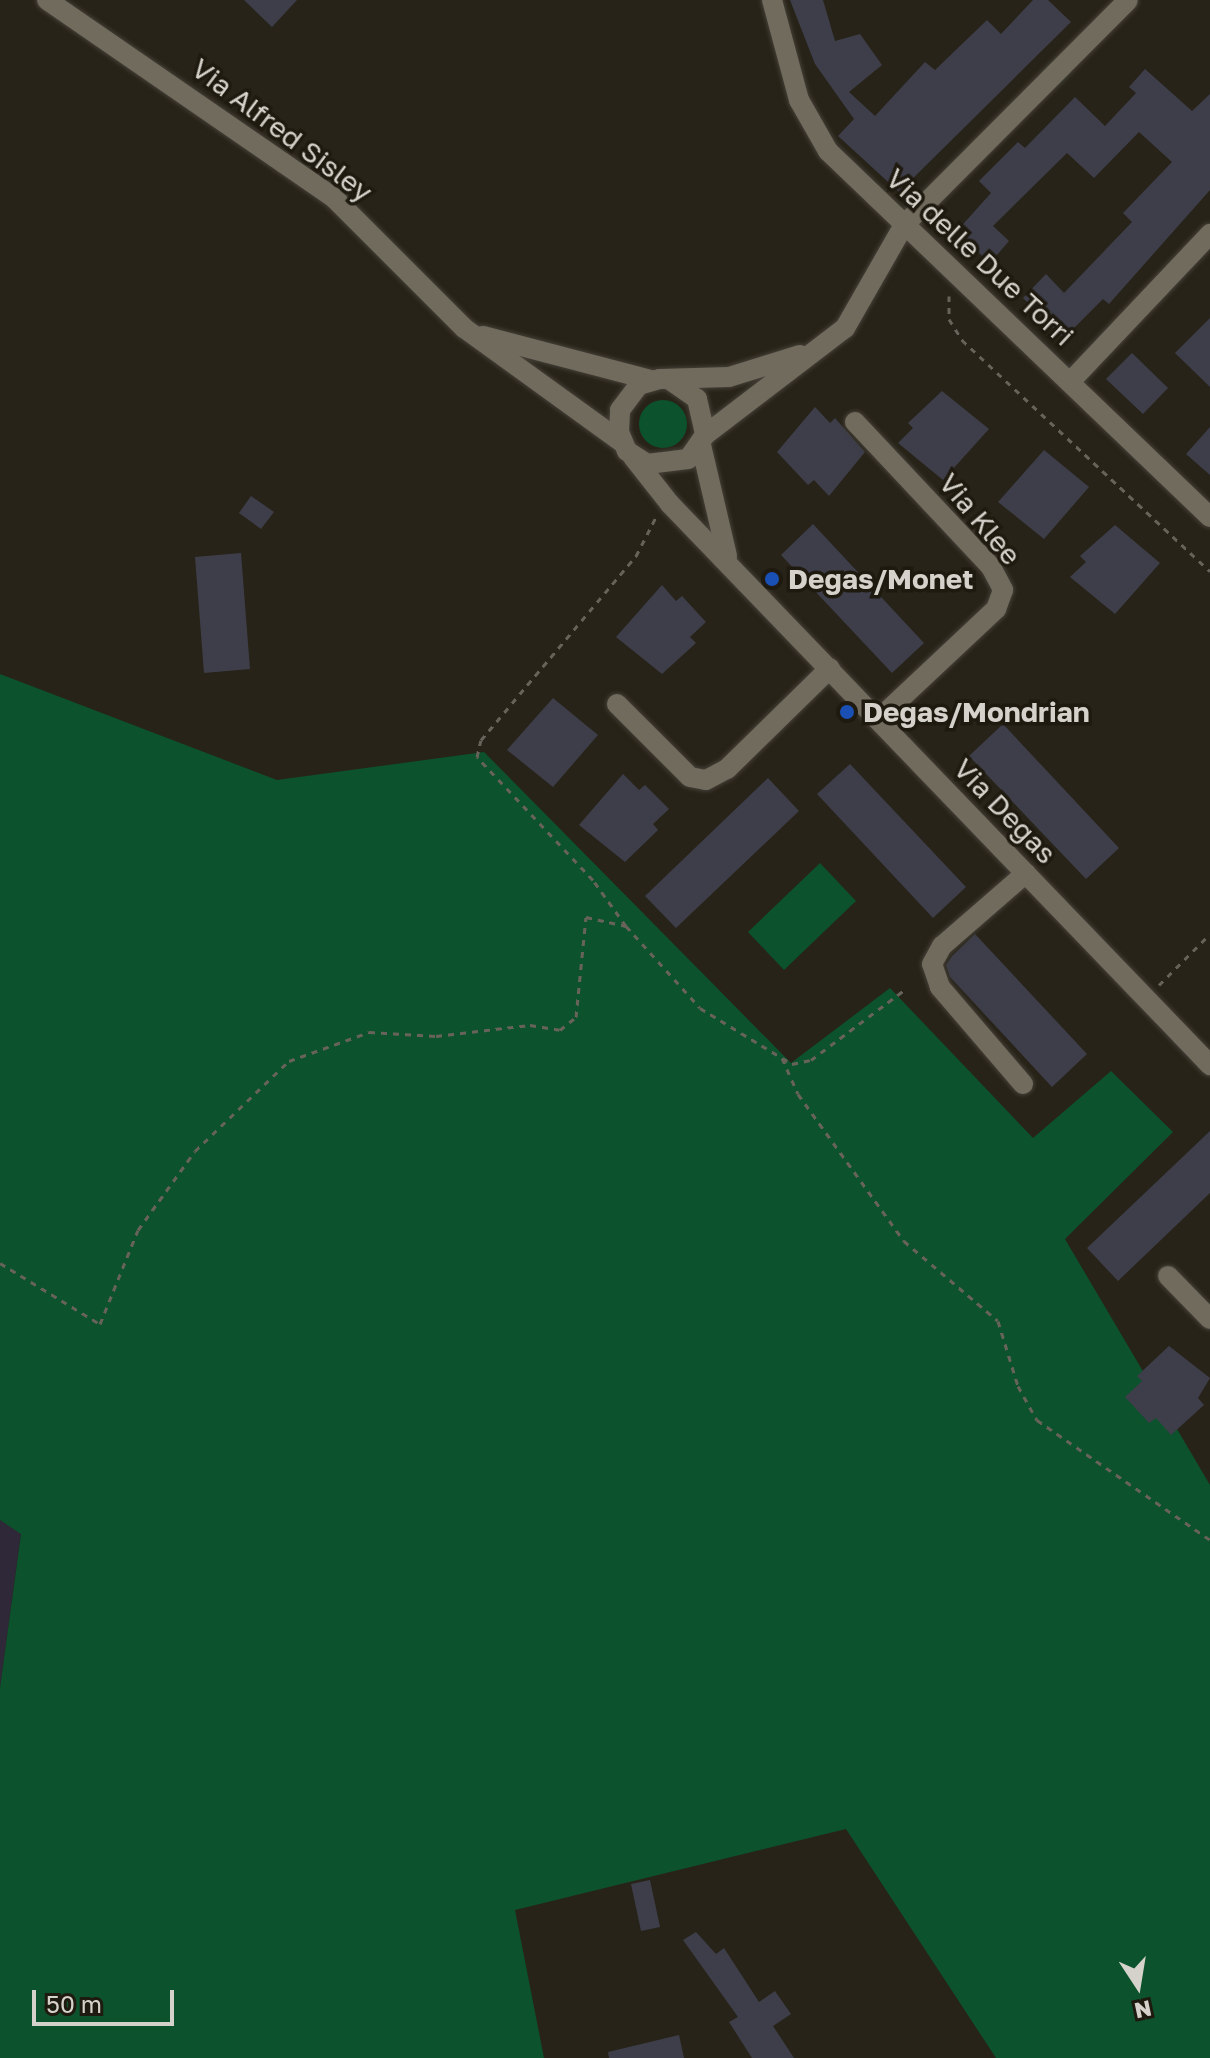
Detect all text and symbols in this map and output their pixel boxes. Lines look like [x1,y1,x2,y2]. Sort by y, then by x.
street label: Via Alfred Sisley [185,51,379,209]
street label: Via delle Due Torri [879,161,1081,353]
street label: Via Klee [932,466,1028,572]
place label: Degas/Monet [788,562,973,596]
marker: Degas/Monet [763,570,781,588]
place label: Degas/Mondrian [863,695,1090,729]
marker: Degas/Mondrian [838,703,856,721]
street label: Via Degas [947,752,1063,870]
north arrow [1098,1946,1178,2026]
scale bar [36,1974,178,2024]
text: 50 m [46,1989,102,2018]
text: N [1132,1995,1154,2025]

